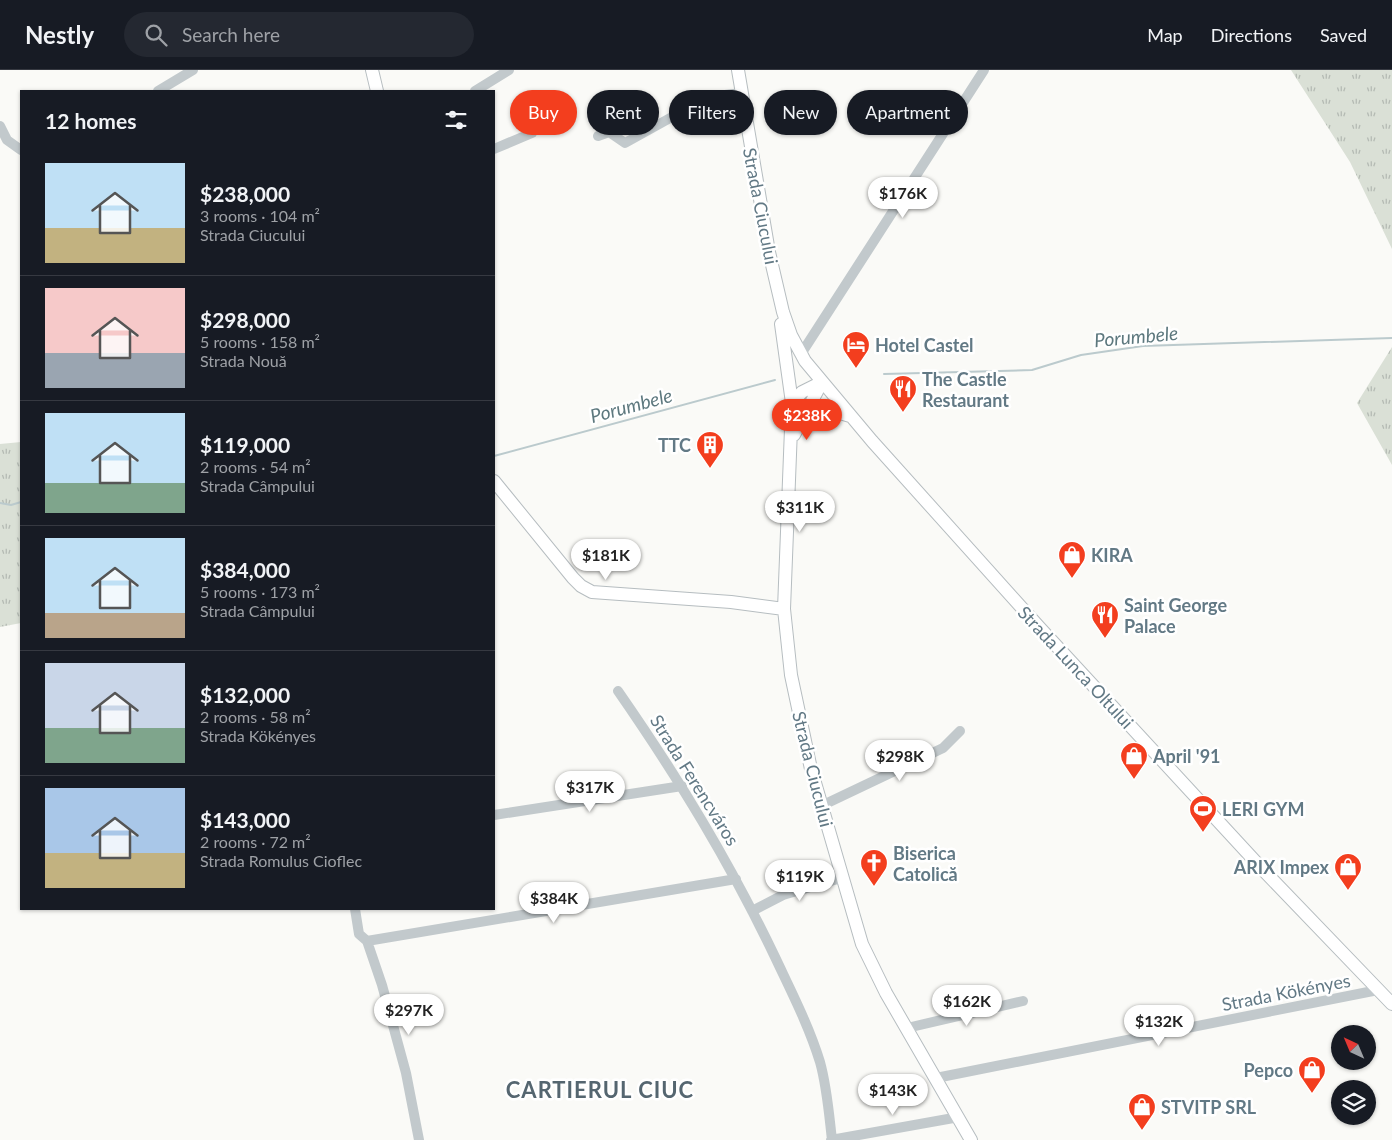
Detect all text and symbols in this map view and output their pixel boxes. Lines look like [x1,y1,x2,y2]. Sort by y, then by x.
search box [124,12,474,57]
text: Nestly [25,20,94,49]
icon: search [142,21,170,49]
text: Search here [182,23,280,46]
text: Map [1147,24,1183,46]
text: Directions [1211,24,1292,46]
text: Saved [1320,24,1367,46]
chip: Buy [510,90,577,135]
chip: Rent [587,90,659,135]
chip: Filters [669,90,754,135]
chip: New [764,90,837,135]
chip: Apartment [847,90,968,135]
icon: filters [442,106,470,134]
text: 12 homes [45,108,136,133]
street label: Strada Ciucului [739,146,783,266]
pin: $176K [868,176,938,219]
text: $238,000 [200,181,290,206]
icon: home [85,183,145,243]
text: $176K [879,183,927,202]
text: 3 rooms · 104 m² [200,206,320,225]
text: Strada Ciucului [200,225,305,244]
text: $298,000 [200,307,290,332]
icon: home [85,308,145,368]
water label: Porumbele [1093,321,1179,351]
hotel icon: Hotel Castel [841,330,871,369]
text: 5 rooms · 158 m² [200,332,320,351]
place label: Hotel Castel [875,334,974,356]
text: Strada Nouă [200,351,287,370]
place label: The Castle Restaurant [922,368,1009,411]
restaurant icon: The Castle Restaurant [888,374,918,413]
water label: Porumbele [587,383,675,427]
pin: $238K [772,398,842,441]
text: $238K [783,405,831,424]
building icon: TTC [695,430,725,469]
text: $119,000 [200,432,290,457]
icon: home [85,433,145,493]
place label: TTC [658,434,691,456]
text: 2 rooms · 54 m² [200,457,311,476]
text: Strada Câmpului [200,476,315,495]
pin: $311K [765,490,835,533]
text: $311K [776,497,824,516]
pin: $181K [571,538,641,581]
shop icon: KIRA [1057,540,1087,579]
place label: KIRA [1091,544,1133,566]
text: $181K [582,545,630,564]
text: $384,000 [200,557,290,582]
icon: home [85,558,145,618]
text: 5 rooms · 173 m² [200,582,320,601]
place label: Saint George Palace [1124,594,1227,637]
restaurant icon: Saint George Palace [1090,600,1120,639]
text: Strada Câmpului [200,601,315,620]
street label: Strada Lunca Oltului [1014,601,1138,733]
text: $132,000 [200,682,290,707]
icon: home [85,683,145,743]
text: 2 rooms · 58 m² [200,707,311,726]
street label: Strada Ciucului [788,709,838,829]
street label: Strada Ferencváros [646,710,744,850]
text: Strada Kökényes [200,726,316,745]
pin: $298K [865,740,935,782]
shop icon: April '91 [1119,741,1149,780]
place label: April '91 [1152,745,1221,767]
text: $298K [876,746,924,765]
pin: $317K [555,770,625,813]
text: $317K [566,777,614,796]
sports icon: LERI GYM [1188,794,1218,833]
place label: LERI GYM [1222,798,1304,820]
text: $143,000 [200,807,290,832]
icon: home [85,808,145,868]
text: 2 rooms · 72 m² [200,832,311,851]
place label: Biserica Catolică [893,842,958,885]
church icon: Biserica Catolică [859,848,889,887]
text: Strada Romulus Cioflec [200,851,362,870]
shop icon: ARIX Impex [1333,852,1363,891]
place label: ARIX Impex [1233,856,1330,878]
pin: $119K [765,860,835,902]
text: $119K [776,866,824,885]
pin: $384K [519,882,589,924]
text: $384K [530,888,578,907]
street label: Strada Kökényes [1220,969,1352,1015]
pin: $162K [932,984,1002,1027]
text: $162K [943,991,991,1010]
pin: $297K [374,994,444,1036]
text: $297K [385,1000,433,1019]
pin: $132K [1124,1004,1194,1047]
text: $132K [1135,1011,1183,1030]
north arrow [1331,1025,1376,1070]
map controls [1331,1025,1376,1125]
shop icon: Pepco [1297,1055,1327,1094]
place label: Pepco [1244,1059,1293,1081]
pin: $143K [858,1074,928,1116]
district label: CARTIERUL CIUC [506,1076,694,1103]
text: $143K [869,1080,917,1099]
button: layers [1331,1080,1376,1125]
shop icon: STVITP SRL [1127,1092,1157,1131]
place label: STVITP SRL [1161,1096,1257,1118]

